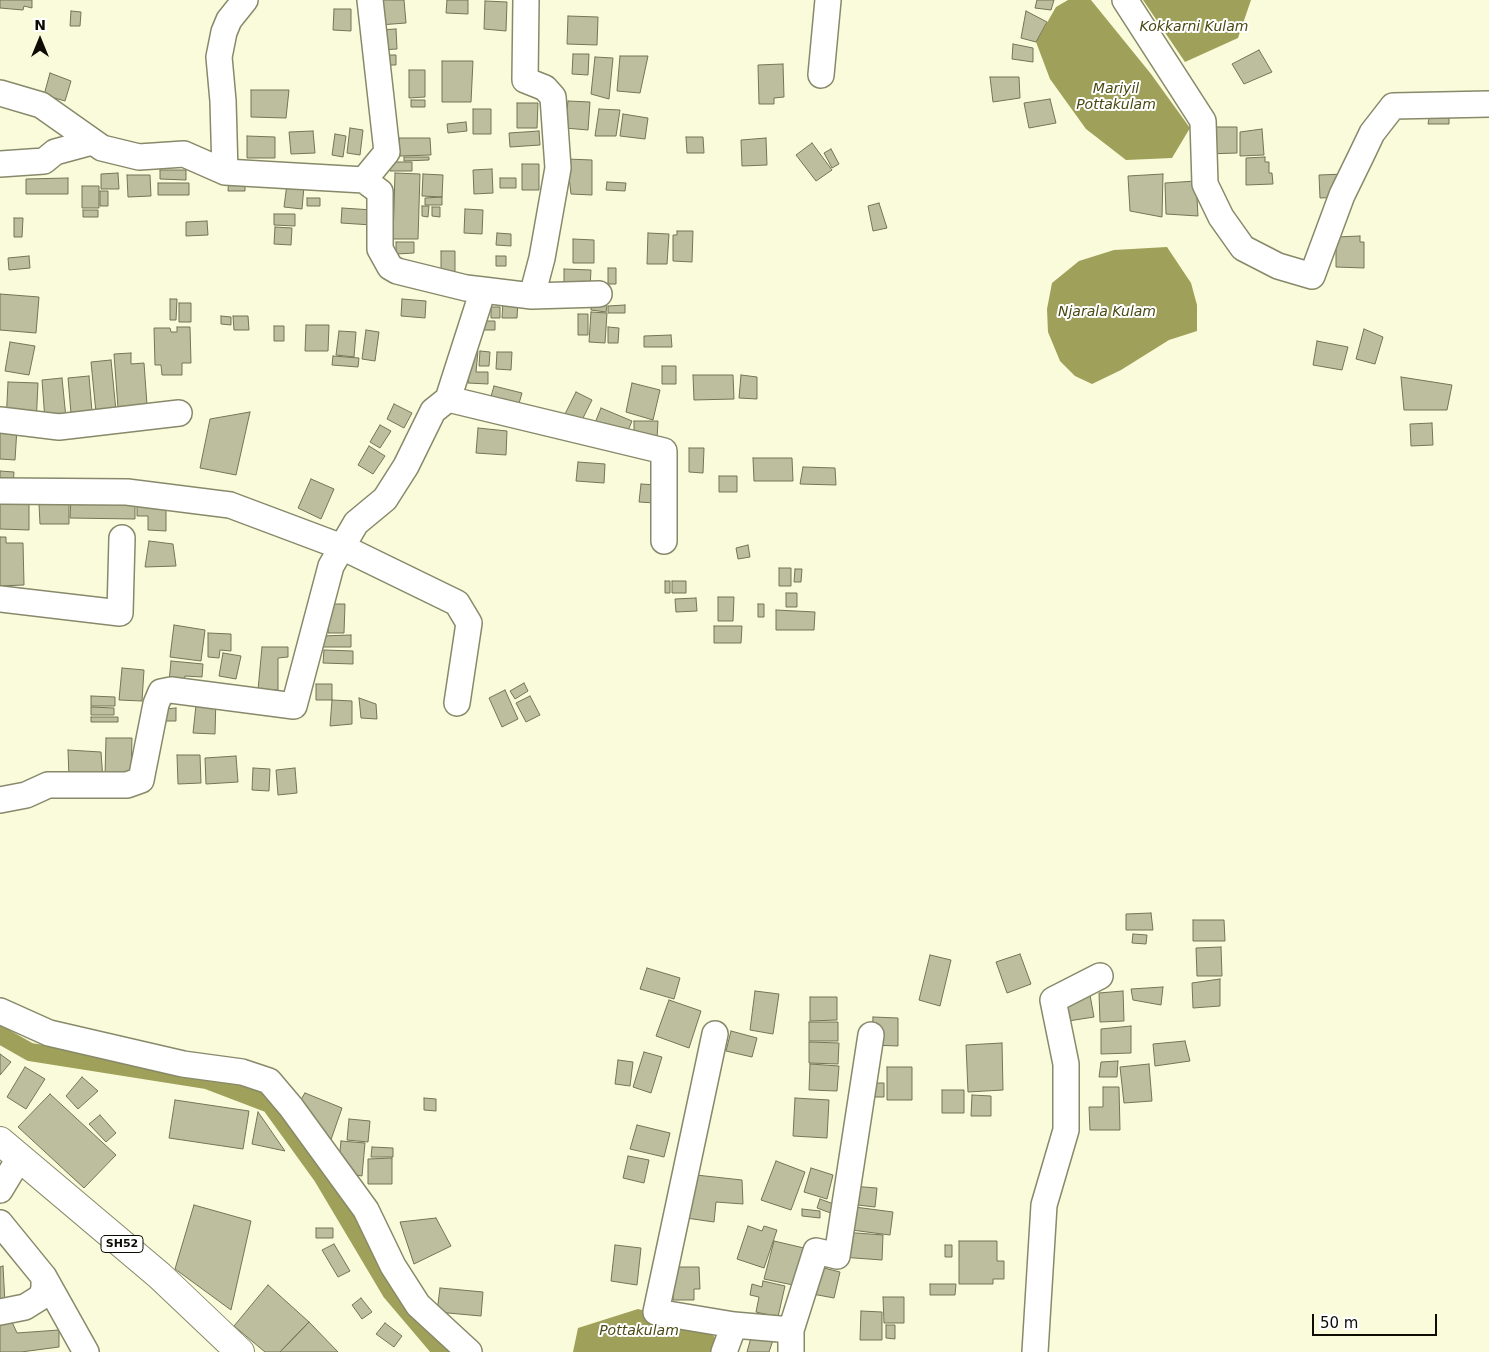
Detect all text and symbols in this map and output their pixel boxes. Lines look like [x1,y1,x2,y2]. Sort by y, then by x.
north arrow [15,15,65,65]
text: N [34,17,46,33]
water label: Kokkarni Kulam [1140,19,1248,35]
water label: Mariyil Pottakulam [1076,81,1156,114]
water label: Njarala Kulam [1058,304,1156,320]
road number: SH52 [101,1236,143,1252]
scale bar [1314,1304,1439,1336]
text: 50 m [1320,1314,1358,1332]
water label: Pottakulam [599,1323,679,1339]

